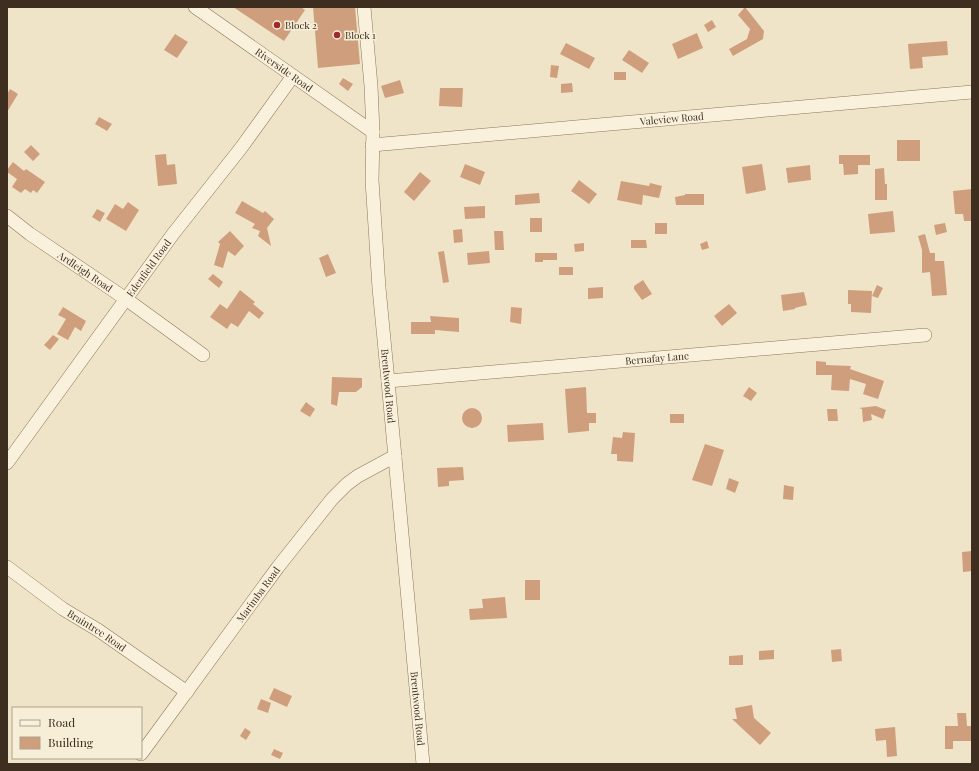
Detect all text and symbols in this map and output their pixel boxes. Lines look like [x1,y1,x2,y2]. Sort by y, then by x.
place label: Block 2 [285,18,317,32]
marker: Block 2 [272,20,282,30]
place label: Block 1 [345,28,376,42]
marker: Block 1 [332,30,342,40]
street label: Riverside Road [253,45,316,95]
street label: Valeview Road [638,109,705,128]
street label: Edenfield Road [123,236,174,300]
street label: Ardleigh Road [54,247,116,295]
street label: Brentwood Road [378,348,399,424]
street label: Bernafay Lane [624,348,690,368]
street label: Marimba Road [233,563,283,625]
street label: Braintree Road [65,606,129,655]
street label: Brentwood Road [408,671,428,747]
legend [12,707,142,759]
text: Road [48,714,75,730]
text: Building [48,734,94,750]

